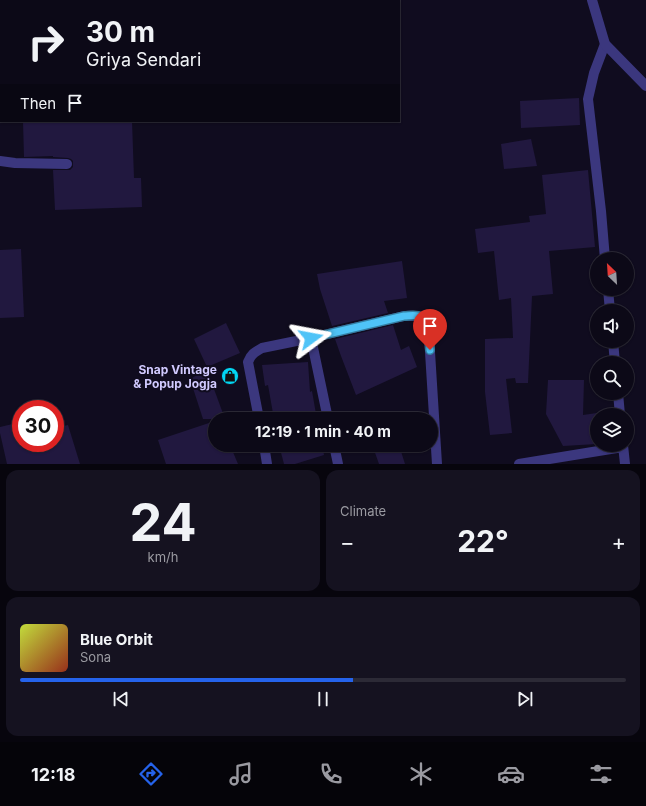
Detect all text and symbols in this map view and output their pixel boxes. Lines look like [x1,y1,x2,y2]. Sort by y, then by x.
text: 30 m [86,15,155,49]
icon: right [20,16,72,68]
text: Griya Sendari [86,49,201,70]
icon: arrive [64,92,86,114]
text: Then [20,94,56,113]
north arrow [590,252,634,296]
map controls [590,252,634,452]
button: sound [590,304,634,348]
pin [413,309,447,350]
icon: arrive [419,315,441,337]
position arrow [290,317,332,359]
button: search [590,356,634,400]
place label: Snap Vintage & Popup Jogja [133,362,217,391]
shop icon: Snap Vintage & Popup Jogja [220,366,240,386]
speed limit sign: 30 [12,400,64,452]
button: layers [590,408,634,452]
text: 12:19 · 1 min · 40 m [255,422,391,441]
text: 24 [129,491,197,554]
text: Climate [340,503,386,519]
text: 22° [457,523,509,559]
text: − [340,529,355,555]
text: + [611,529,626,555]
text: km/h [148,549,178,565]
text: Blue Orbit [80,630,153,649]
text: Sona [80,649,111,665]
icon: previous [110,688,132,710]
icon: pause [312,688,334,710]
icon: next [514,688,536,710]
icon: directions [137,760,165,788]
icon: music [227,760,255,788]
icon: phone [317,760,345,788]
icon: climate [407,760,435,788]
icon: car [497,760,525,788]
icon: filters [587,760,615,788]
text: 12:18 [31,764,76,785]

